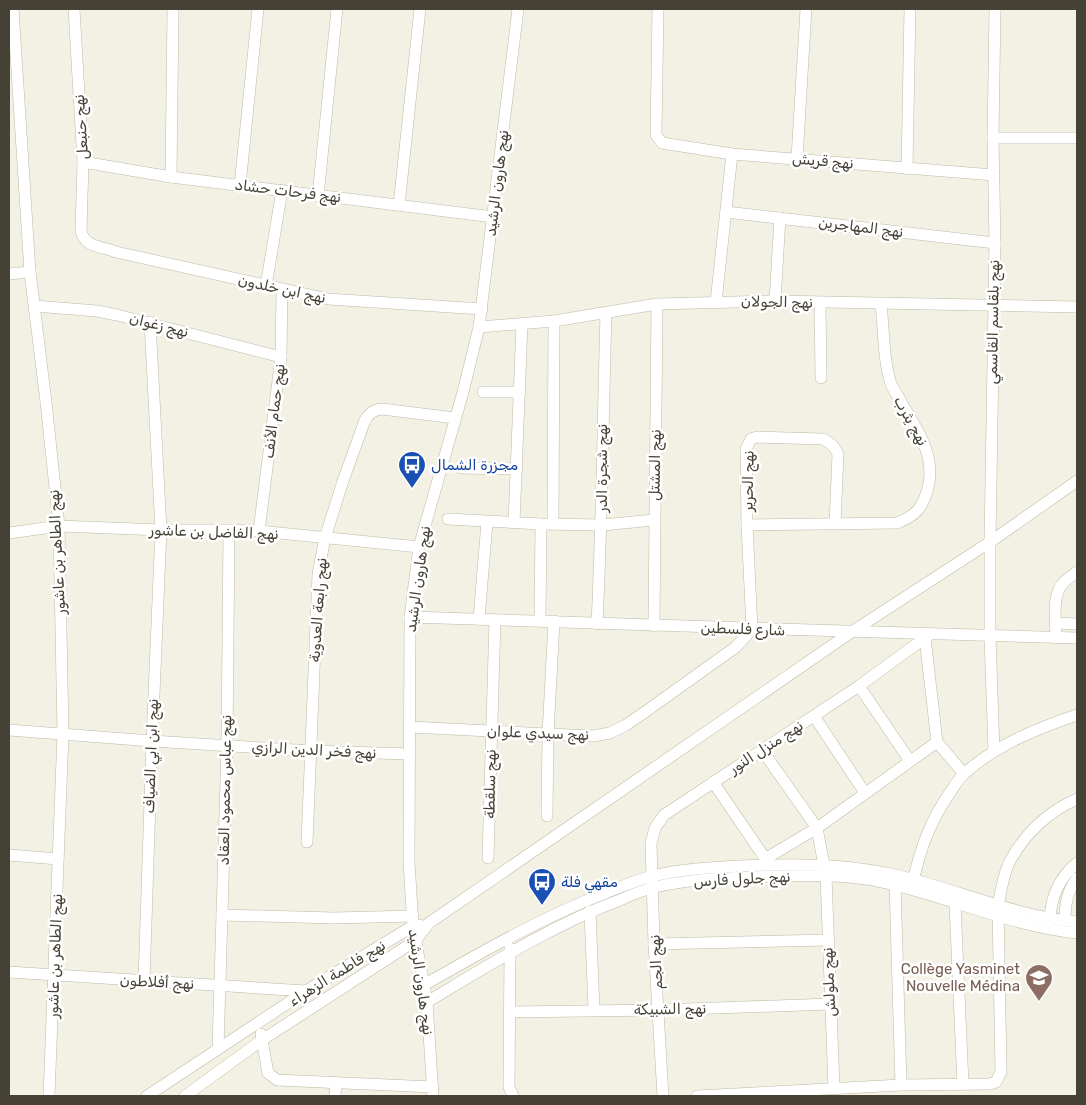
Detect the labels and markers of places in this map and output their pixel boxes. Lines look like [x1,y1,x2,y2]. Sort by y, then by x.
bus stop icon: مجزرة الشمال [397,450,427,489]
place label: مجزرة الشمال [431,456,518,474]
bus stop icon: مقهي فلة [527,867,557,906]
place label: مقهي فلة [561,873,618,894]
place label: Collège Yasminet Nouvelle Médina [901,960,1020,995]
school or university icon: Collège Yasminet Nouvelle Médina [1024,963,1054,1002]

